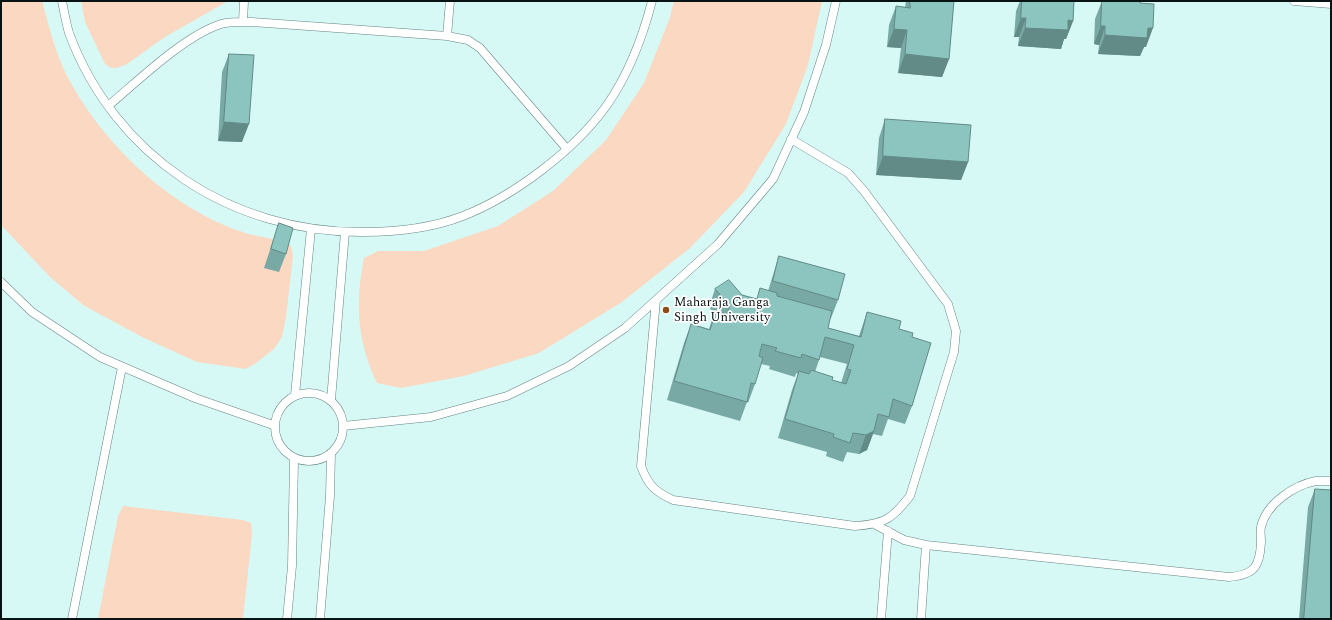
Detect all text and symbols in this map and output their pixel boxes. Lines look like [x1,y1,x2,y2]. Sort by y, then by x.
place label: Maharaja Ganga Singh University [674,295,770,326]
marker: Maharaja Ganga Singh University [661,305,671,315]

